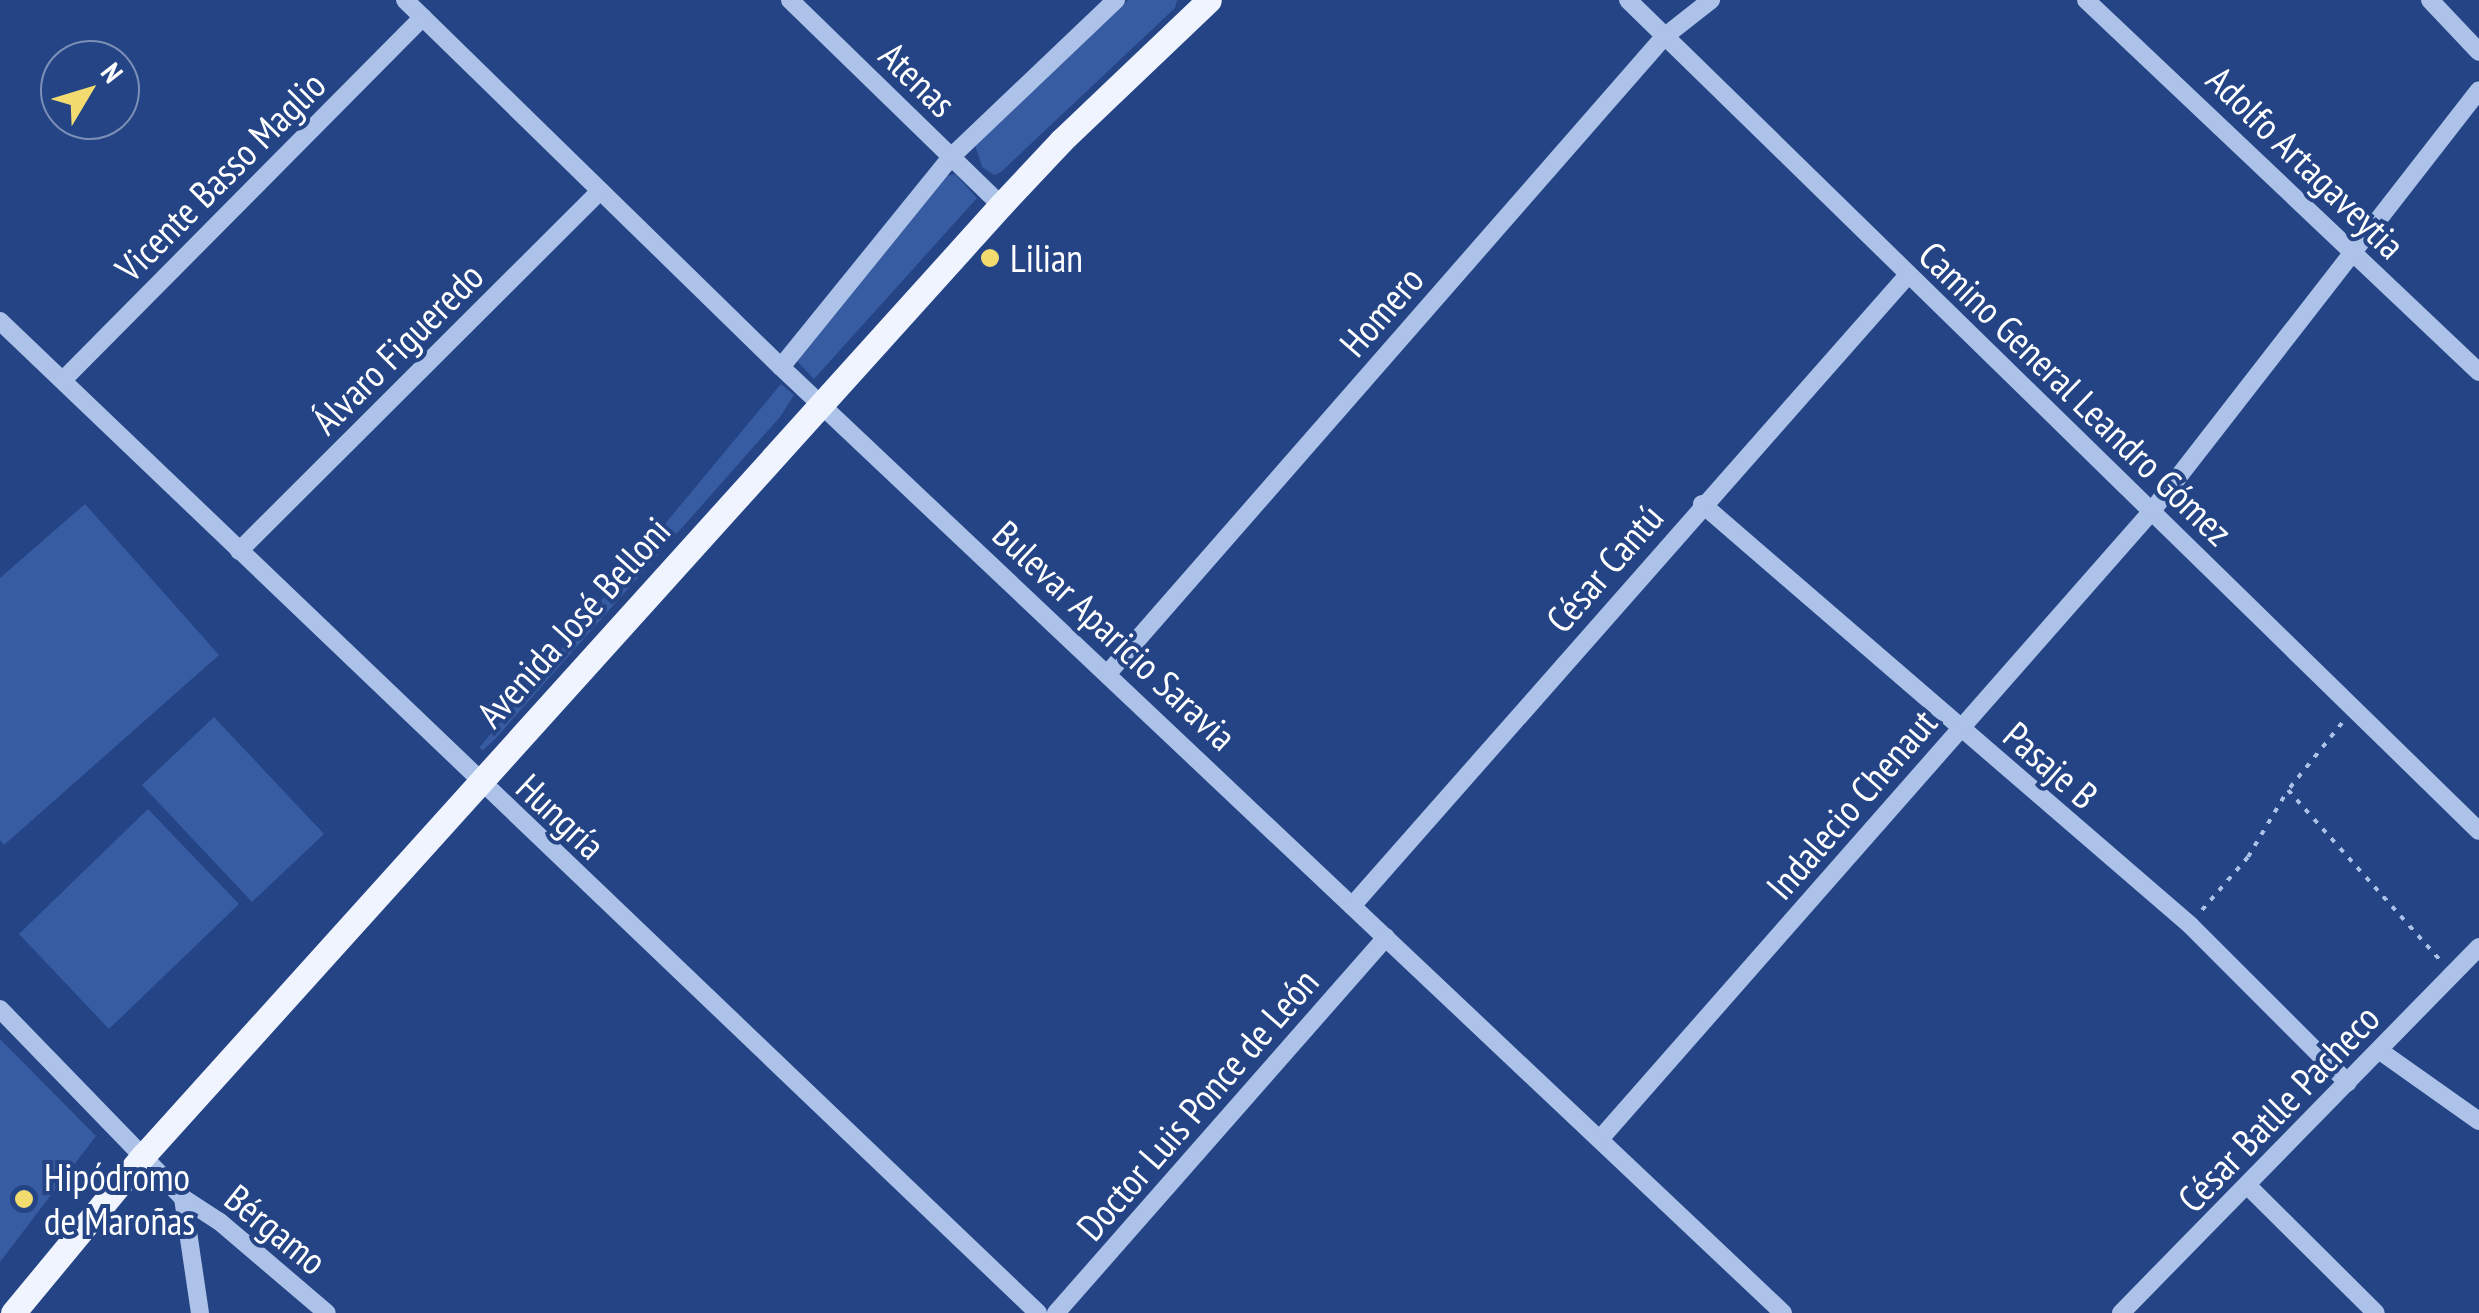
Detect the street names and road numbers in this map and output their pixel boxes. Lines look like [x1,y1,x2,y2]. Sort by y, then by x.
street label: Atenas [871,32,965,126]
street label: Adolfo Artagaveytia [2197,56,2415,268]
street label: Vicente Basso Maglio [106,62,334,290]
street label: Camino General Leandro Gómez [1910,232,2242,554]
street label: Álvaro Figueredo [302,253,492,443]
street label: Homero [1330,257,1432,365]
street label: César Cantú [1536,495,1672,641]
street label: Avenida José Belloni [467,508,679,736]
street label: Bulevar Aparicio Saravia [984,510,1246,760]
street label: Indalecio Chenaut [1756,700,1946,908]
street label: Pasaje B [1995,712,2107,818]
street label: Hungría [507,764,615,868]
street label: Doctor Luis Ponce de León [1067,959,1327,1249]
street label: César Batlle Pacheco [2168,995,2388,1221]
street label: Bérgamo [216,1175,336,1283]

